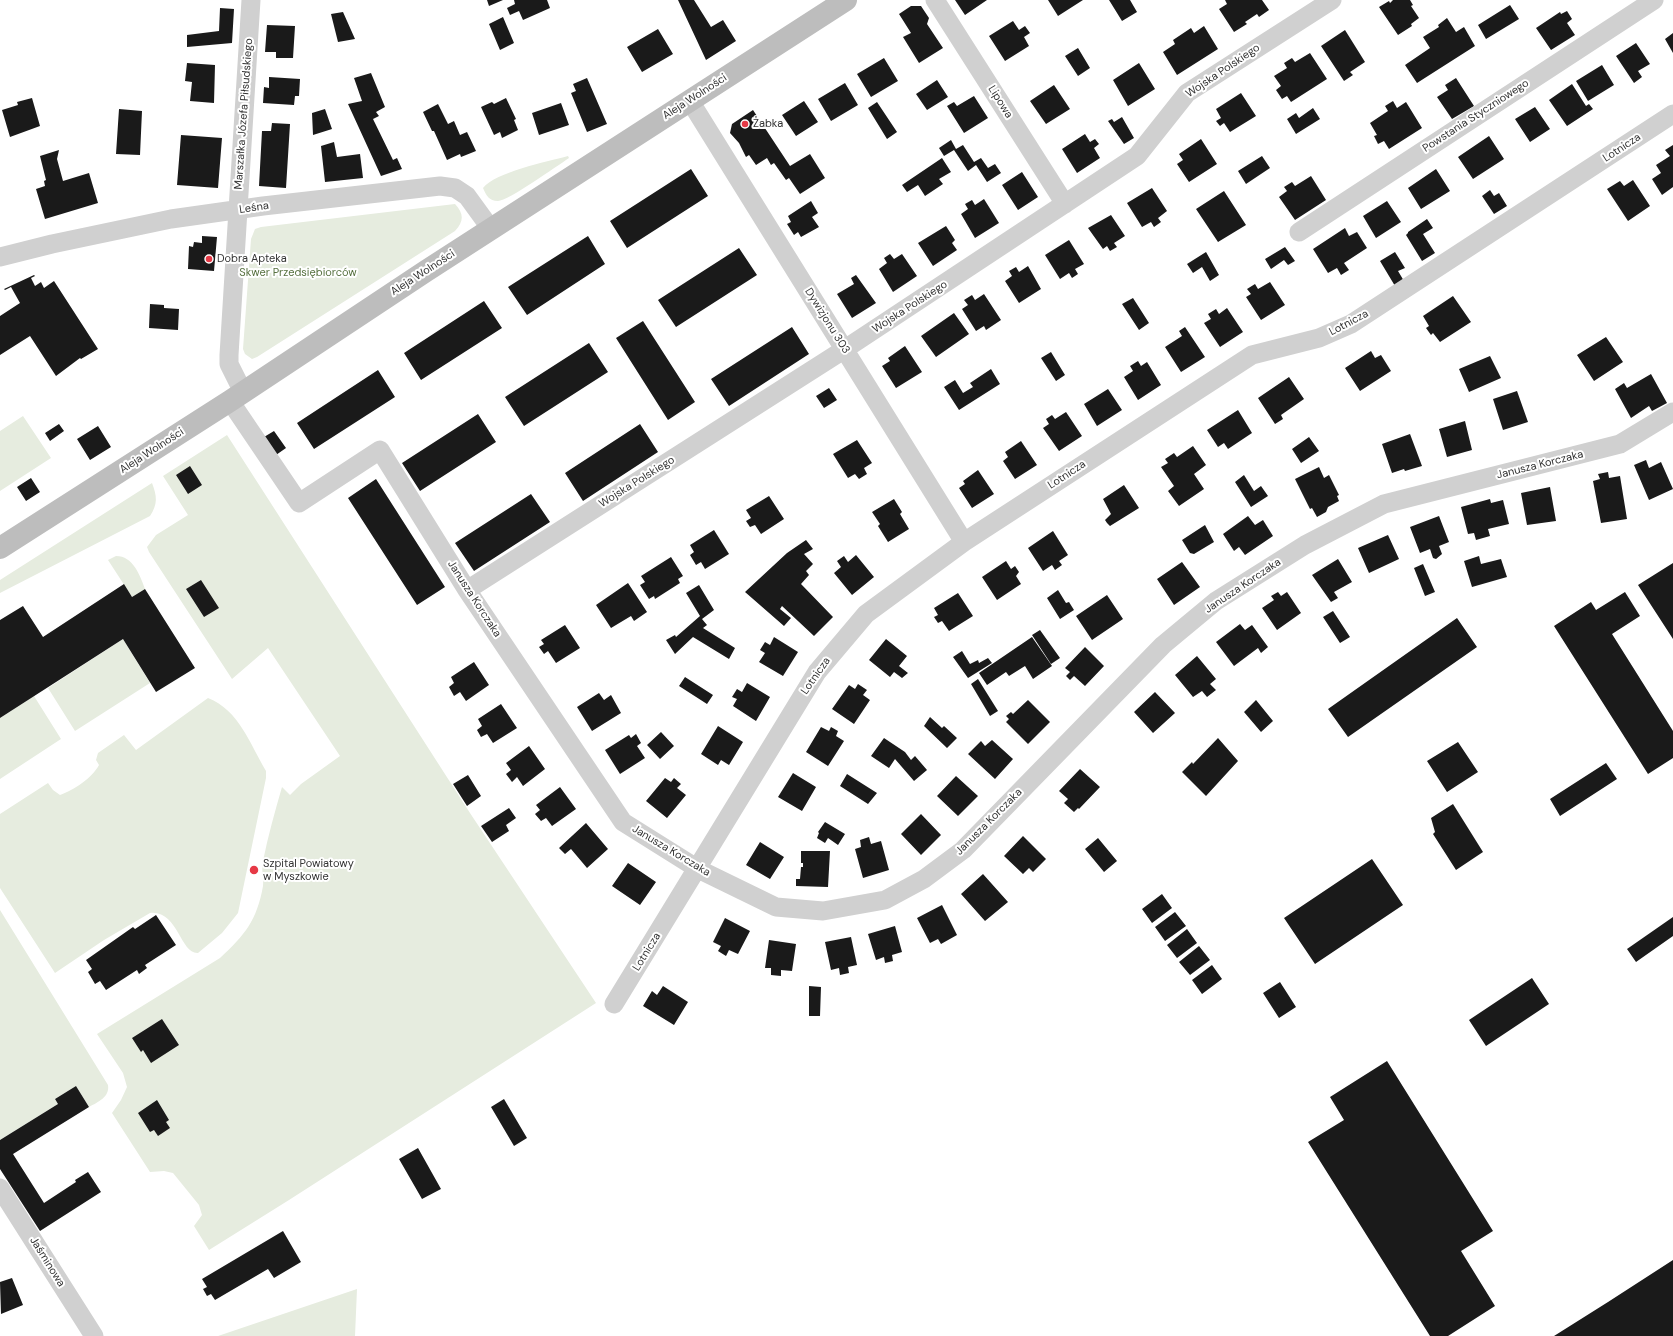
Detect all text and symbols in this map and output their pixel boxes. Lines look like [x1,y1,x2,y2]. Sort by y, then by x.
street label: Marszałka Józefa Piłsudskiego [232,38,256,190]
street label: Wojska Polskiego [1183,41,1263,101]
street label: Aleja Wolności [660,71,730,123]
street label: Powstania Styczniowego [1420,77,1532,155]
street label: Lipowa [985,83,1015,121]
place label: Żabka [753,117,783,131]
marker: Żabka [740,119,750,129]
street label: Lotnicza [1601,131,1643,165]
street label: Leśna [238,199,270,217]
street label: Aleja Wolności [388,247,458,299]
place label: Dobra Apteka [217,252,287,266]
marker: Dobra Apteka [204,254,214,264]
park label: Skwer Przedsiębiorców [239,266,357,280]
street label: Wojska Polskiego [870,278,950,336]
street label: Dywizjonu 303 [802,286,852,356]
street label: Lotnicza [1327,307,1371,339]
street label: Aleja Wolności [117,425,187,477]
street label: Janusza Korczaka [1495,448,1585,482]
street label: Wojska Polskiego [597,453,677,511]
street label: Lotnicza [1046,458,1088,492]
street label: Janusza Korczaka [1202,556,1284,616]
street label: Janusza Korczaka [444,558,504,640]
street label: Lotnicza [798,655,834,697]
street label: Janusza Korczaka [953,786,1025,858]
street label: Janusza Korczaka [630,822,712,880]
place label: Szpital Powiatowy w Myszkowie [263,857,354,883]
marker: Szpital Powiatowy w Myszkowie [248,864,260,876]
street label: Lotnicza [630,931,664,973]
street label: Jaśminowa [26,1235,68,1289]

